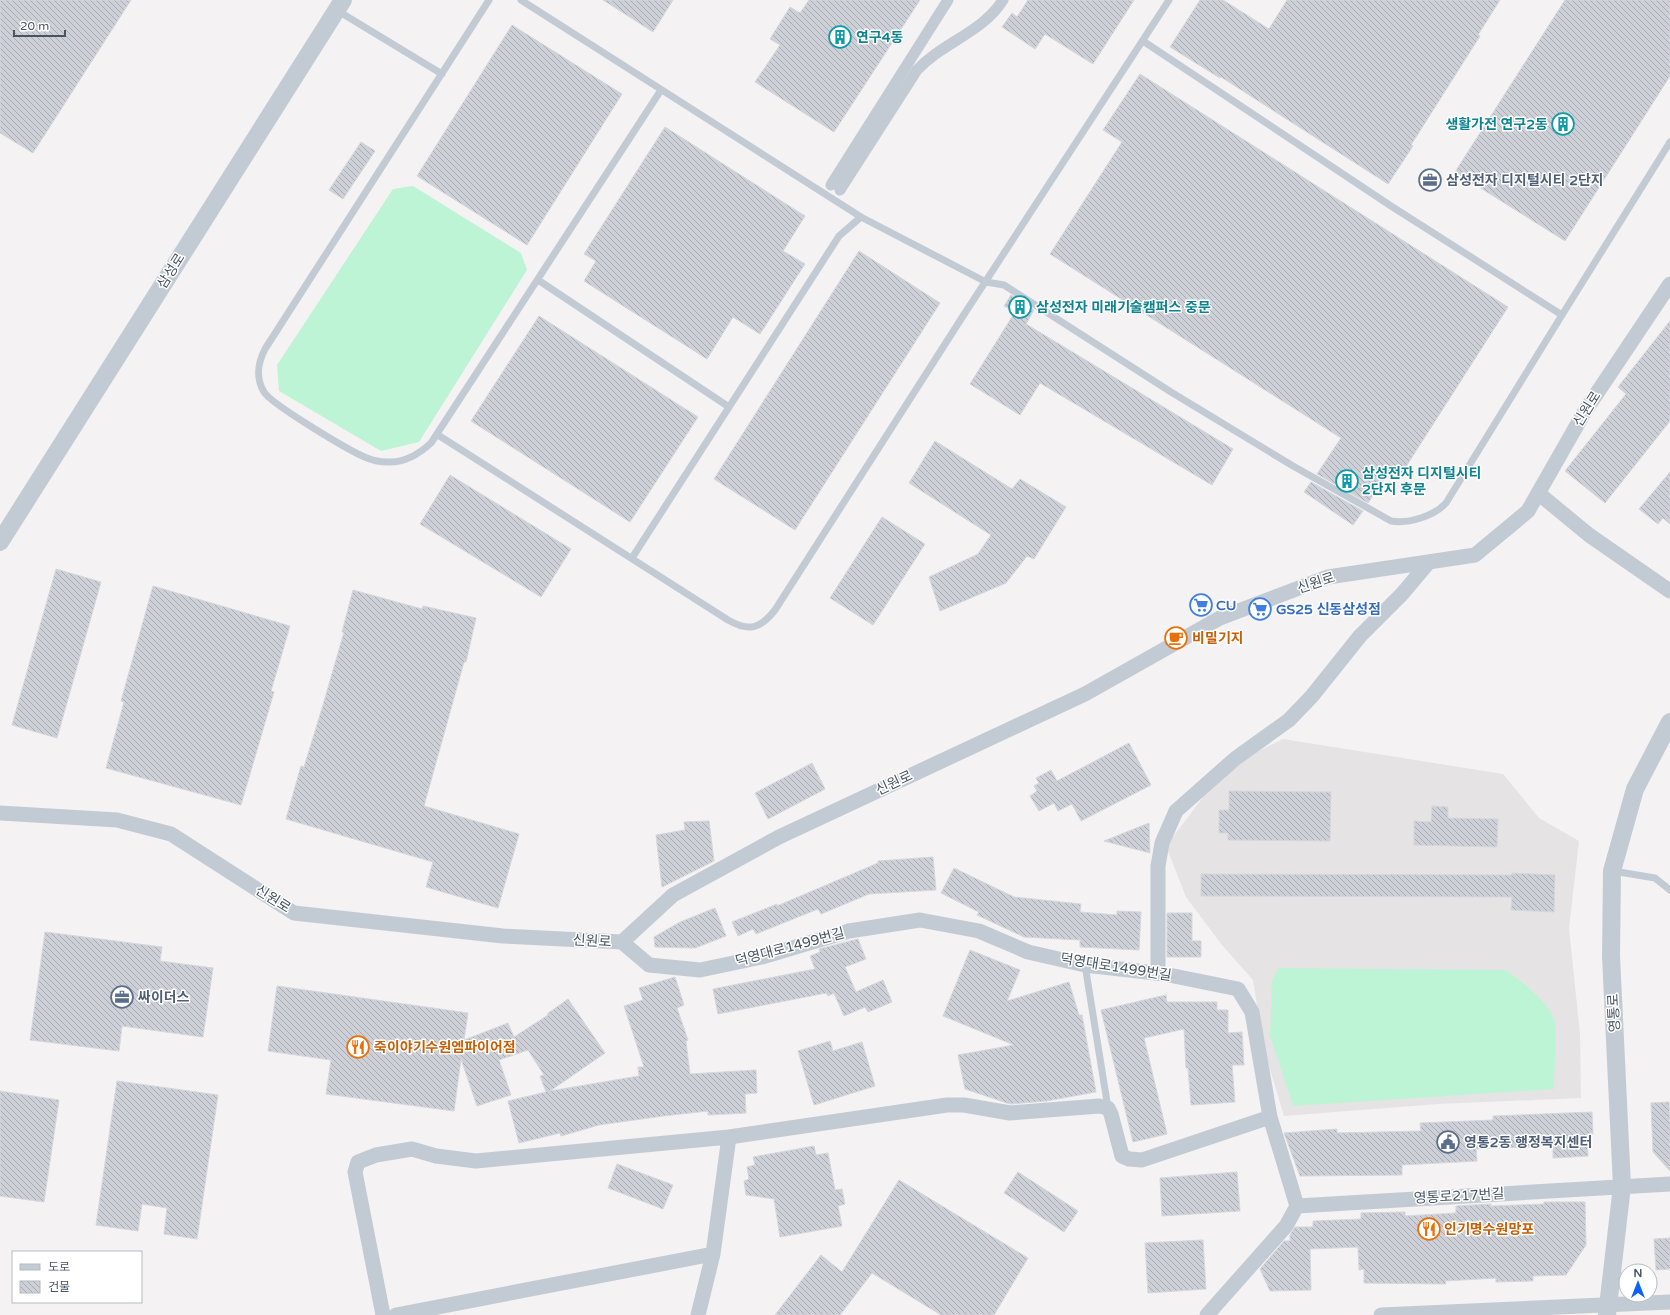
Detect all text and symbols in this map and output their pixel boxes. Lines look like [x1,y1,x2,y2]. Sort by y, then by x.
scale bar [14,12,65,38]
text: 20 m [20,19,49,33]
building icon: 연구4동 [827,24,853,50]
place label: 연구4동 [856,29,904,46]
building icon: 생활가전 연구2동 [1550,111,1576,137]
place label: 생활가전 연구2동 [1445,116,1548,133]
office icon: 삼성전자 디지털시티 2단지 [1417,167,1443,193]
place label: 삼성전자 디지털시티 2단지 [1446,172,1604,189]
street label: 삼성로 [154,250,189,292]
building icon: 삼성전자 미래기술캠퍼스 중문 [1007,294,1033,320]
place label: 삼성전자 미래기술캠퍼스 중문 [1036,299,1211,316]
street label: 신원로 [1570,388,1605,430]
place label: 삼성전자 디지털시티 2단지 후문 [1362,465,1482,498]
building icon: 삼성전자 디지털시티 2단지 후문 [1334,468,1360,494]
street label: 신원로 [1295,569,1337,597]
supermarket icon: CU [1188,592,1214,618]
supermarket icon: GS25 신동삼성점 [1247,596,1273,622]
place label: CU [1216,597,1236,614]
place label: GS25 신동삼성점 [1276,601,1381,618]
cafe icon: 비밀기지 [1163,625,1189,651]
place label: 비밀기지 [1192,630,1244,647]
street label: 신원로 [873,767,915,799]
street label: 신원로 [252,882,294,917]
street label: 덕영대로1499번길 [733,924,847,970]
street label: 신원로 [572,932,612,951]
street label: 덕영대로1499번길 [1059,950,1173,984]
office icon: 싸이더스 [109,984,135,1010]
place label: 싸이더스 [138,989,190,1006]
street label: 영통로 [1604,993,1623,1033]
restaurant icon: 죽이야기수원엠파이어점 [345,1034,371,1060]
place label: 죽이야기수원엠파이어점 [374,1039,516,1056]
public building icon: 영통2동 행정복지센터 [1435,1129,1461,1155]
place label: 영통2동 행정복지센터 [1464,1134,1592,1151]
street label: 영통로217번길 [1413,1185,1505,1207]
restaurant icon: 인기명수원망포 [1416,1216,1442,1242]
place label: 인기명수원망포 [1444,1221,1534,1238]
legend [12,1251,142,1303]
text: 도로 [48,1260,70,1274]
north arrow [1618,1263,1658,1303]
text: N [1634,1267,1642,1280]
text: 건물 [48,1280,70,1294]

